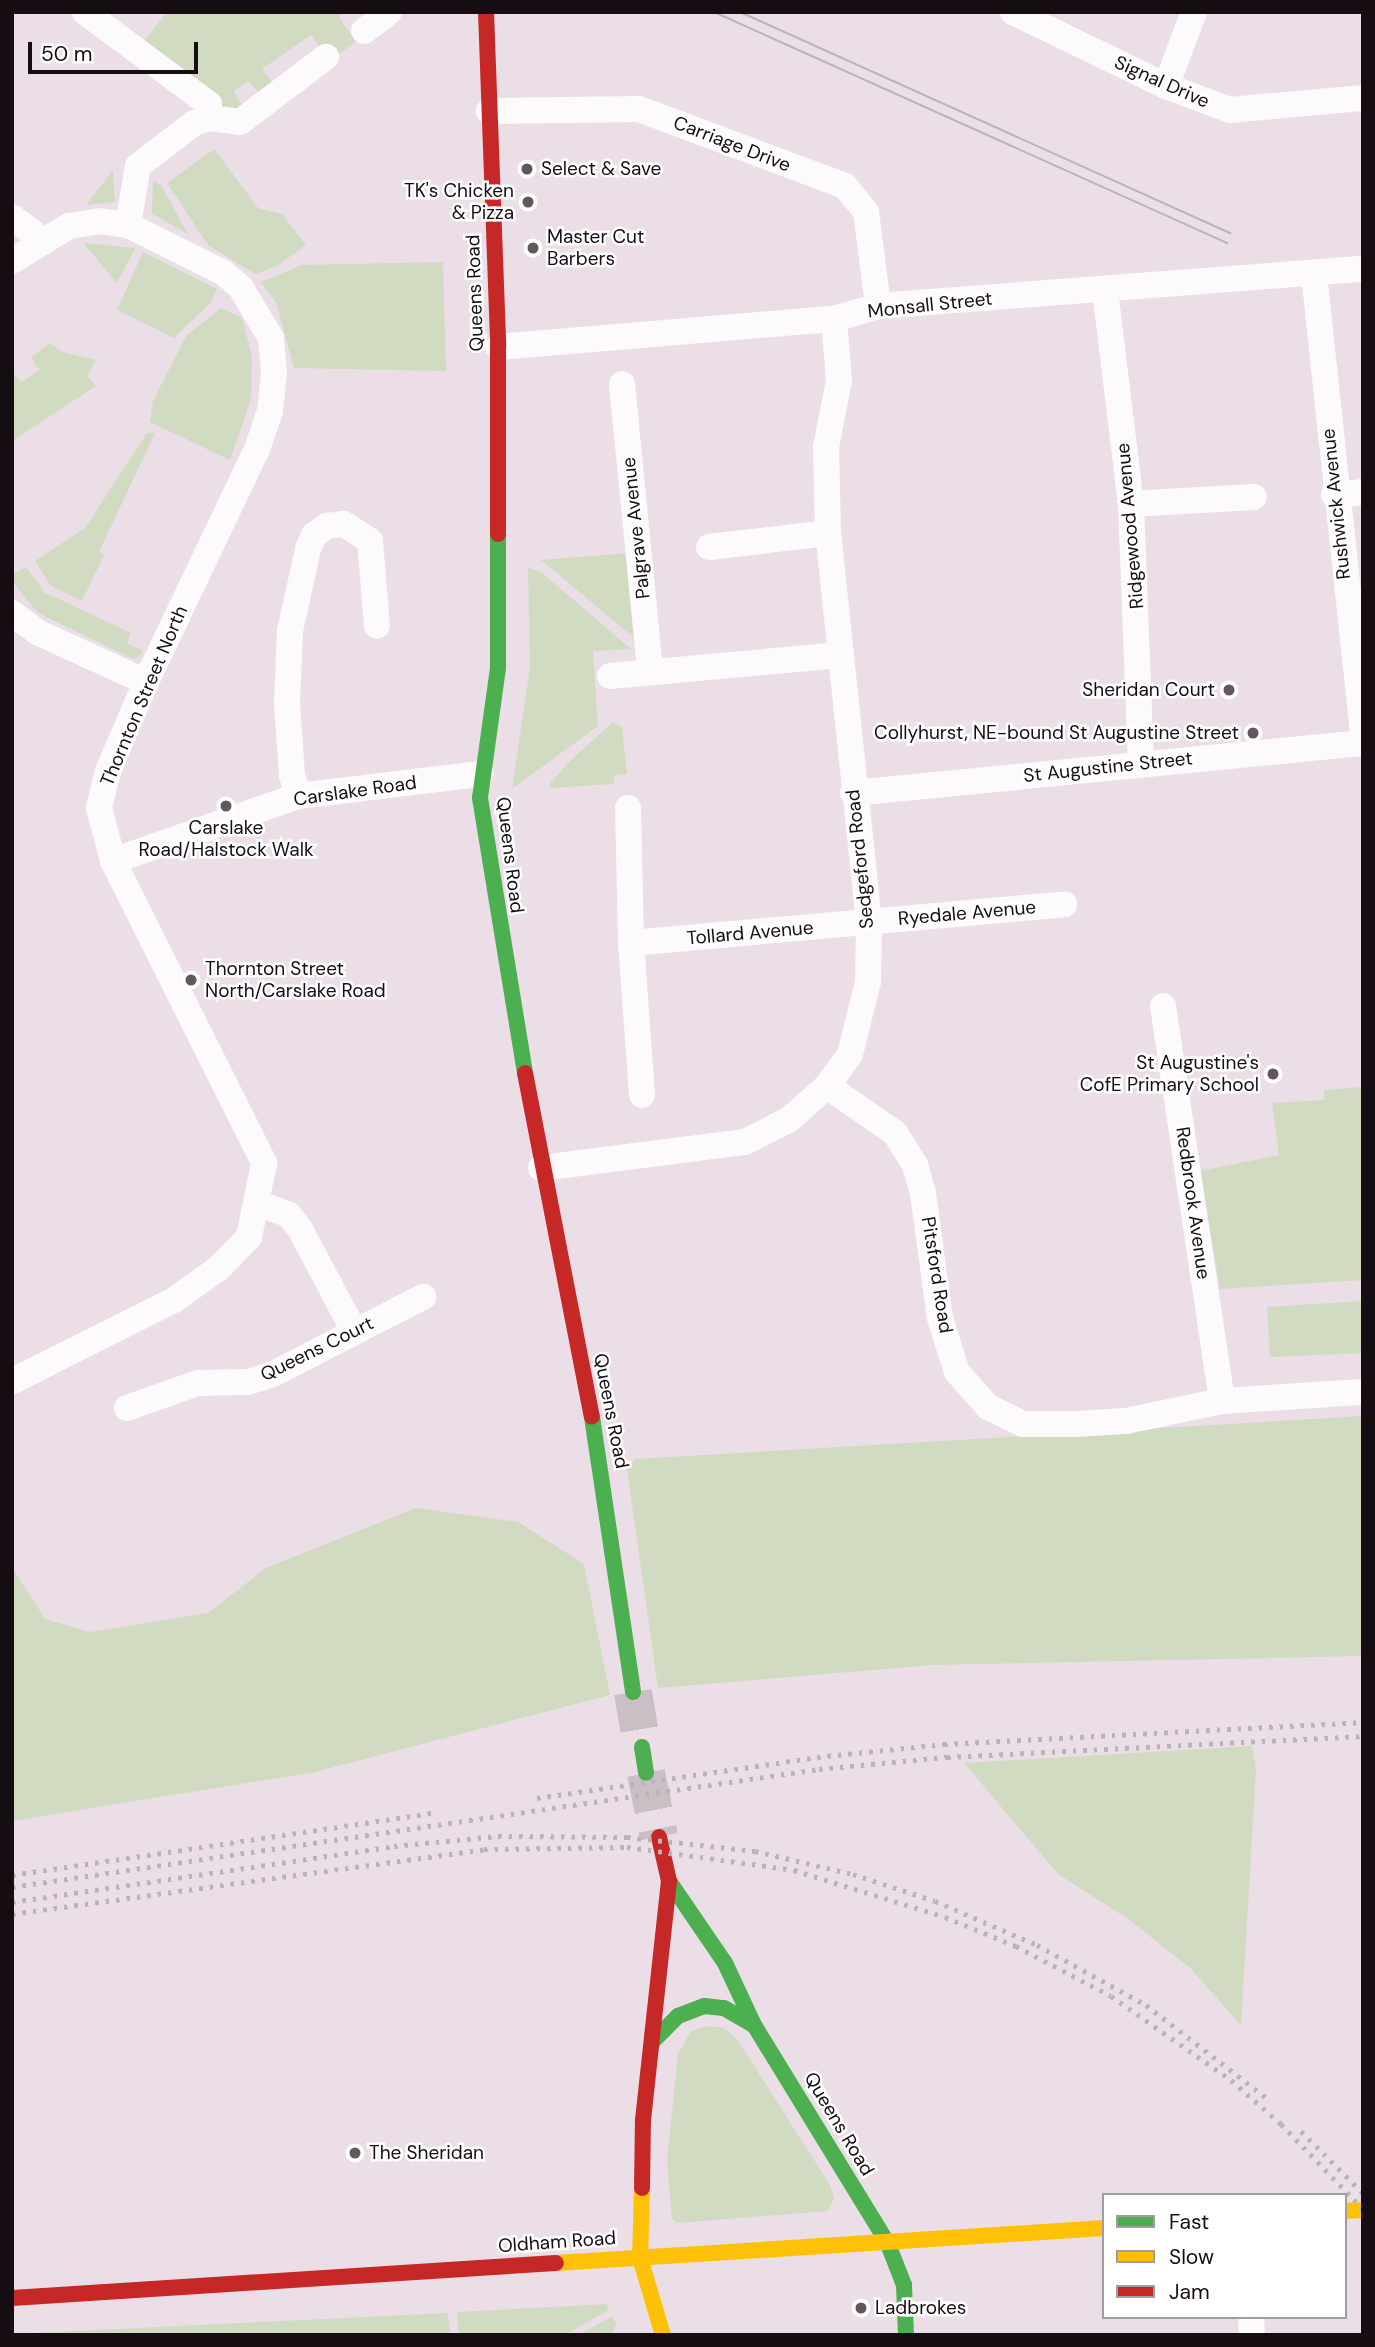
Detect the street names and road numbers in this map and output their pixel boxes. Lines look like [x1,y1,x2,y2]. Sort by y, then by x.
street label: Signal Drive [1111,51,1213,113]
street label: Carriage Drive [670,111,794,177]
street label: Queens Road [462,234,488,352]
street label: Monsall Street [866,287,994,323]
street label: Rushwick Avenue [1317,427,1355,581]
street label: Ridgewood Avenue [1111,442,1149,610]
street label: Palgrave Avenue [617,456,655,600]
street label: Thornton Street North [96,602,192,790]
street label: St Augustine Street [1022,747,1194,787]
street label: Carslake Road [292,771,418,811]
street label: Sedgeford Road [841,788,879,930]
street label: Queens Road [492,796,528,914]
street label: Ryedale Avenue [897,896,1037,930]
street label: Tollard Avenue [686,916,814,950]
street label: Redbrook Avenue [1171,1125,1215,1281]
street label: Pitsford Road [917,1215,957,1335]
street label: Queens Court [257,1312,377,1386]
street label: Queens Road [589,1351,633,1471]
street label: Queens Road [799,2068,879,2180]
street label: Oldham Road [497,2227,617,2257]

